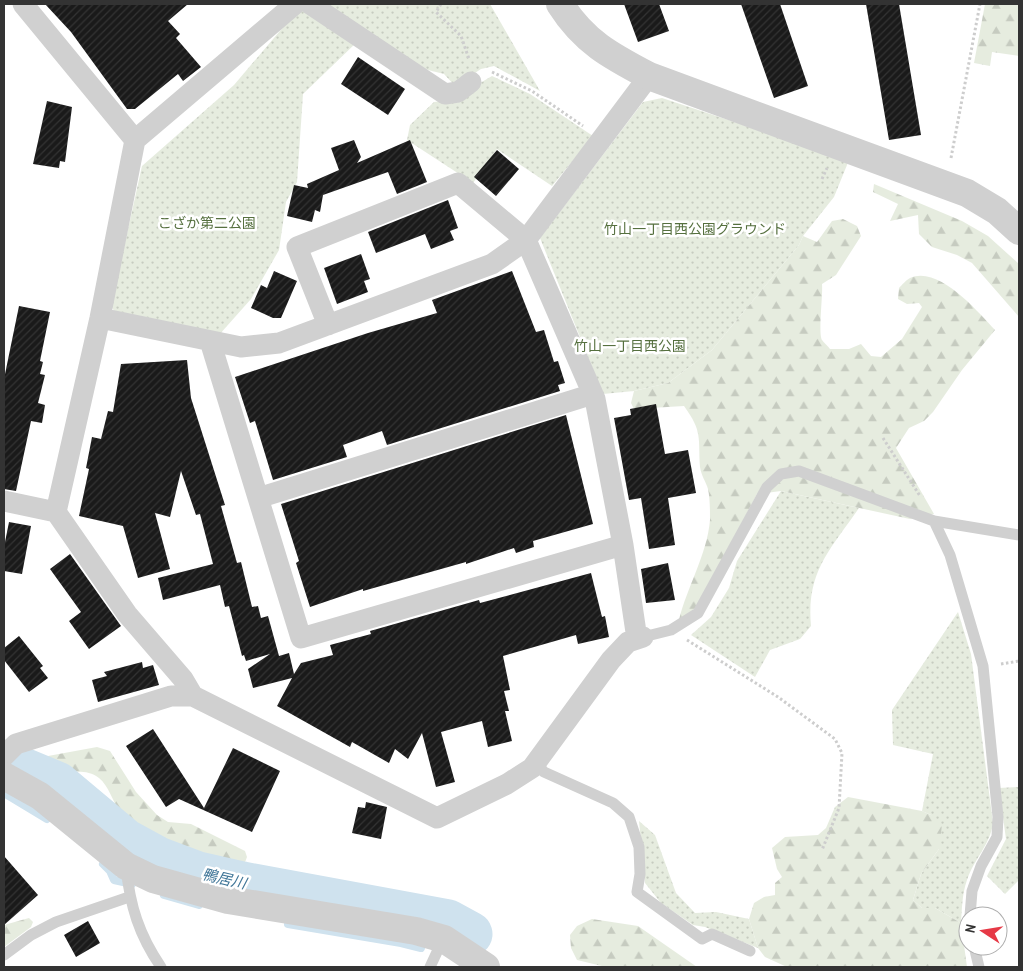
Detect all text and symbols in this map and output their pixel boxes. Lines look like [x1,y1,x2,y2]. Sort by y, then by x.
park label: こざか第二公園 [158,214,256,232]
park label: 竹山一丁目西公園グラウンド [604,220,786,238]
park label: 竹山一丁目西公園 [574,337,686,355]
water label: 鴨居川 [200,863,250,894]
north arrow [958,906,1008,956]
text: N [961,922,980,934]

